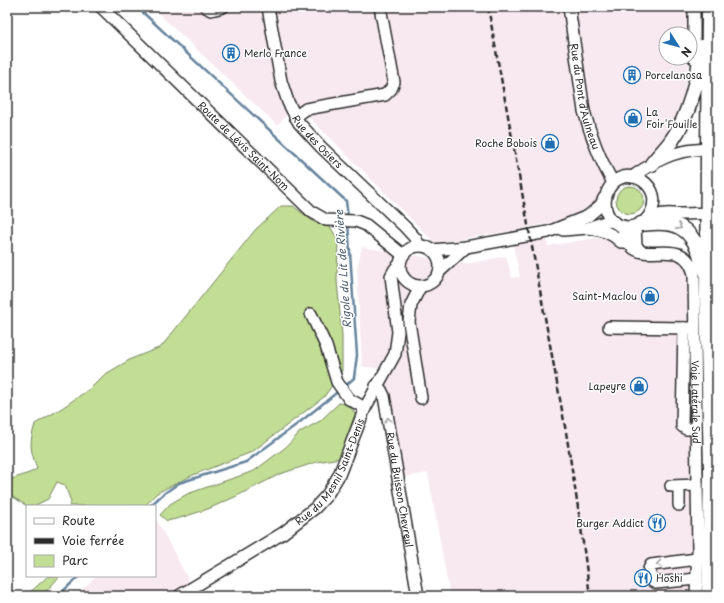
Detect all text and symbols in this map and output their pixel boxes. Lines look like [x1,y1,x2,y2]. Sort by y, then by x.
north arrow [658,26,698,66]
street label: Rue du Pont d'Aulneau [567,42,604,152]
building icon: Merlo France [221,43,241,63]
text: N [677,44,696,61]
place label: Merlo France [244,45,307,60]
building icon: Porcelanosa [622,65,642,85]
place label: Porcelanosa [645,67,703,82]
street label: Route de Lévis Saint-Nom [195,97,293,193]
place label: La Foir'Fouille [646,104,698,131]
shop icon: La Foir'Fouille [623,108,643,128]
street label: Rue des Osiers [289,112,347,171]
shop icon: Roche Bobois [540,133,560,153]
place label: Roche Bobois [475,135,537,150]
water label: Rigole du Lit de Rivière [330,208,355,329]
one-way arrow [674,223,682,230]
shop icon: Saint-Maclou [640,286,660,306]
place label: Saint-Maclou [572,288,637,303]
street label: Voie Latérale Sud [688,360,704,444]
shop icon: Lapeyre [629,376,649,396]
place label: Lapeyre [589,378,626,393]
street label: Rue du Mesnil Saint-Denis [291,416,367,528]
one-way arrow [384,417,393,423]
street label: Rue du Buisson Chevreul [383,431,418,548]
legend [26,505,156,577]
text: Route [62,511,95,529]
restaurant icon: Burger Addict [647,513,667,533]
place label: Burger Addict [576,515,644,530]
text: Voie ferrée [62,531,124,549]
text: Parc [62,551,88,569]
one-way arrow [656,559,662,568]
restaurant icon: Hoshi [633,568,653,588]
place label: Hoshi [656,570,683,585]

